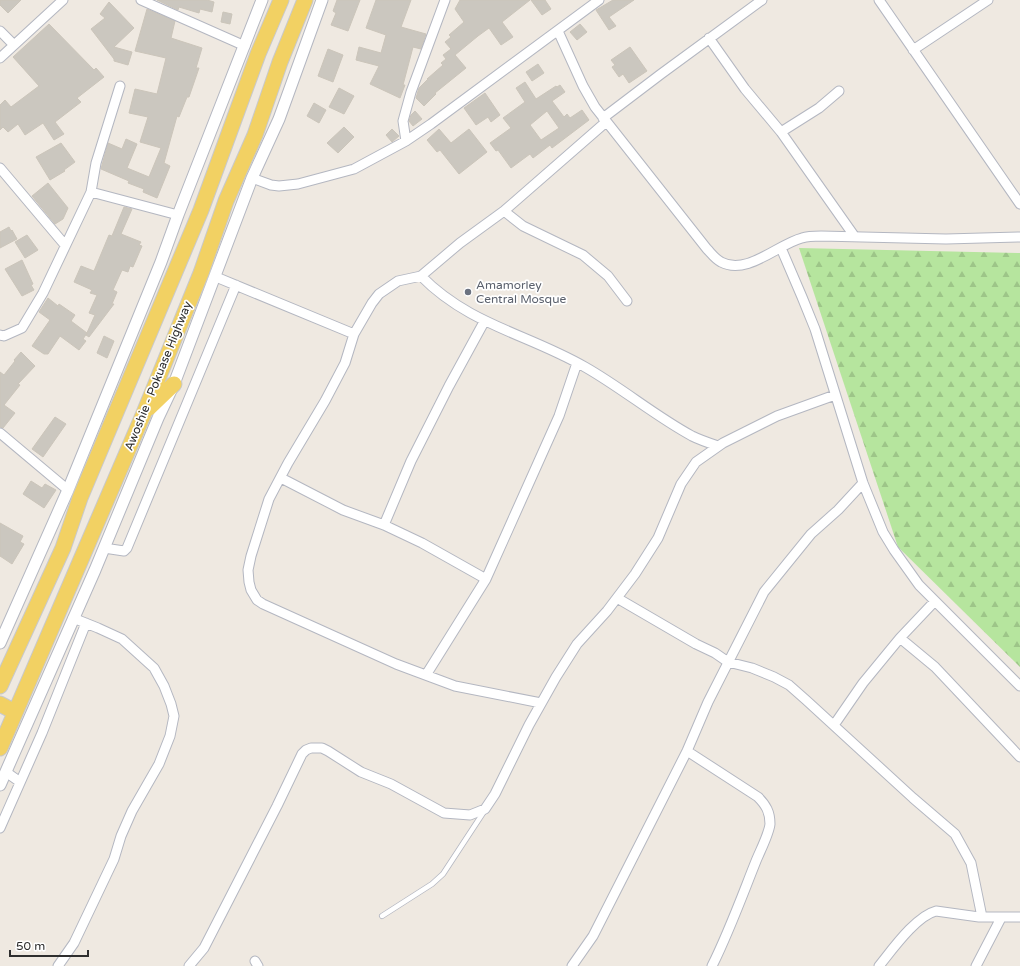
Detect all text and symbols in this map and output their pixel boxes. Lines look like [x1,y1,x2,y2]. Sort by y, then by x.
place label: Amamorley Central Mosque [476,278,566,306]
marker: Amamorley Central Mosque [463,287,473,297]
street label: Awoshie - Pokuase Highway [122,299,195,453]
scale bar [10,932,88,958]
text: 50 m [16,939,45,953]

